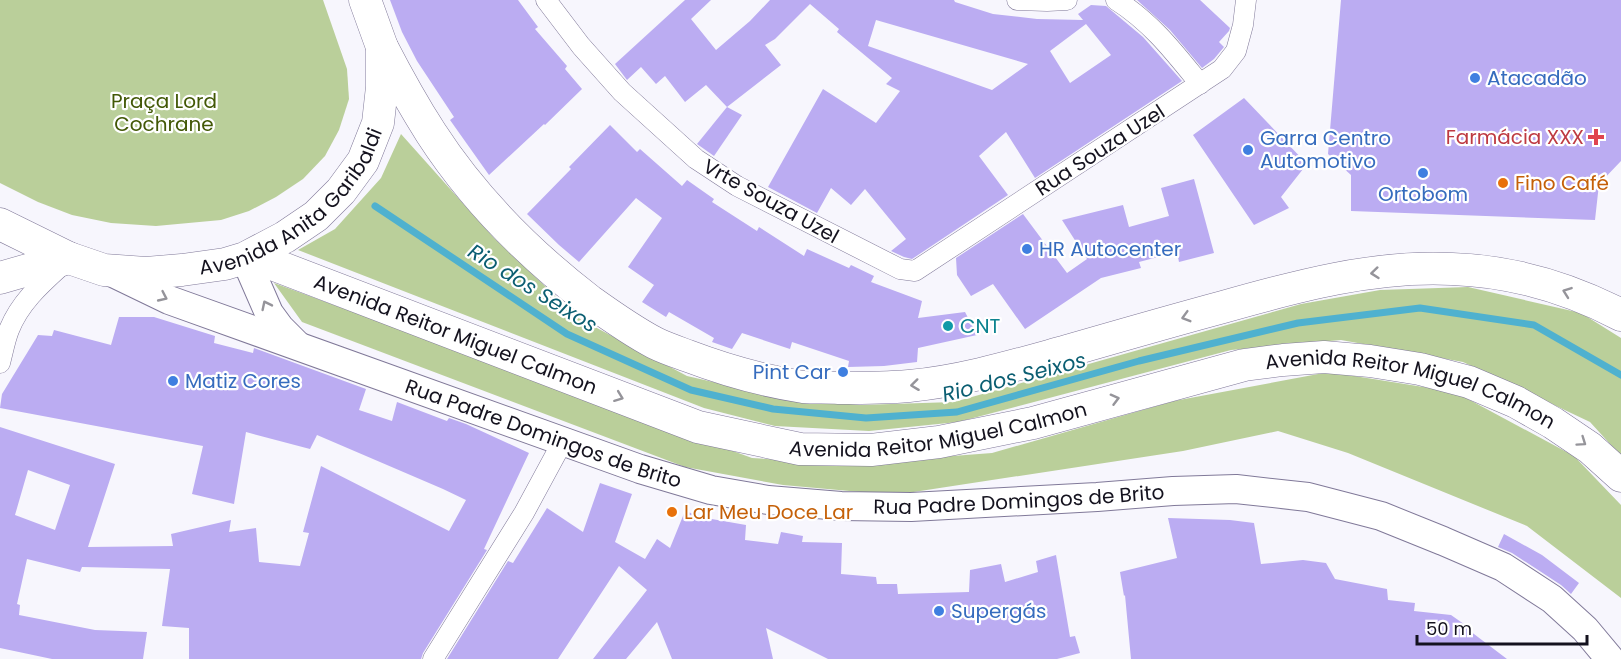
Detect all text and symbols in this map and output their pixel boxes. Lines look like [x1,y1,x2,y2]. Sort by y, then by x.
place label: Atacadão [1487,64,1587,92]
marker: Atacadão [1468,71,1482,85]
park label: Praça Lord Cochrane [111,87,217,138]
street label: Rua Souza Uzel [1030,98,1170,202]
place label: Farmácia XXX [1446,123,1584,151]
street label: Avenida Anita Garibaldi [197,124,389,281]
place label: Garra Centro Automotivo [1260,124,1391,175]
marker: Farmácia XXX [1589,130,1603,144]
marker: Garra Centro Automotivo [1241,143,1255,157]
street label: Vrte Souza Uzel [698,152,844,250]
marker: Ortobom [1416,166,1430,180]
place label: Fino Café [1515,169,1609,197]
marker: Fino Café [1496,176,1510,190]
place label: Ortobom [1378,180,1468,208]
place label: HR Autocenter [1039,235,1181,263]
water label: Rio dos Seixos [463,237,603,339]
marker: HR Autocenter [1020,242,1034,256]
one-way arrow [1371,266,1380,279]
street label: Avenida Reitor Miguel Calmon [310,267,601,401]
one-way arrow [1562,286,1573,299]
one-way arrow [156,289,167,301]
one-way arrow [261,301,273,312]
one-way arrow [1181,310,1192,322]
place label: CNT [960,312,1001,340]
marker: CNT [941,319,955,333]
street label: Avenida Reitor Miguel Calmon [1263,343,1561,436]
water label: Rio dos Seixos [939,345,1089,409]
place label: Pint Car [753,358,831,386]
marker: Pint Car [836,365,850,379]
place label: Matiz Cores [185,367,301,395]
street label: Rua Padre Domingos de Brito [401,372,685,495]
marker: Matiz Cores [166,374,180,388]
one-way arrow [911,378,920,391]
one-way arrow [613,390,624,402]
one-way arrow [1110,394,1120,407]
street label: Avenida Reitor Miguel Calmon [787,395,1090,464]
one-way arrow [1575,435,1586,446]
street label: Rua Padre Domingos de Brito [873,478,1165,521]
place label: Lar Meu Doce Lar [684,498,853,526]
marker: Lar Meu Doce Lar [665,505,679,519]
place label: Supergás [951,597,1046,625]
marker: Supergás [932,604,946,618]
scale bar [1417,608,1586,646]
text: 50 m [1426,616,1472,641]

